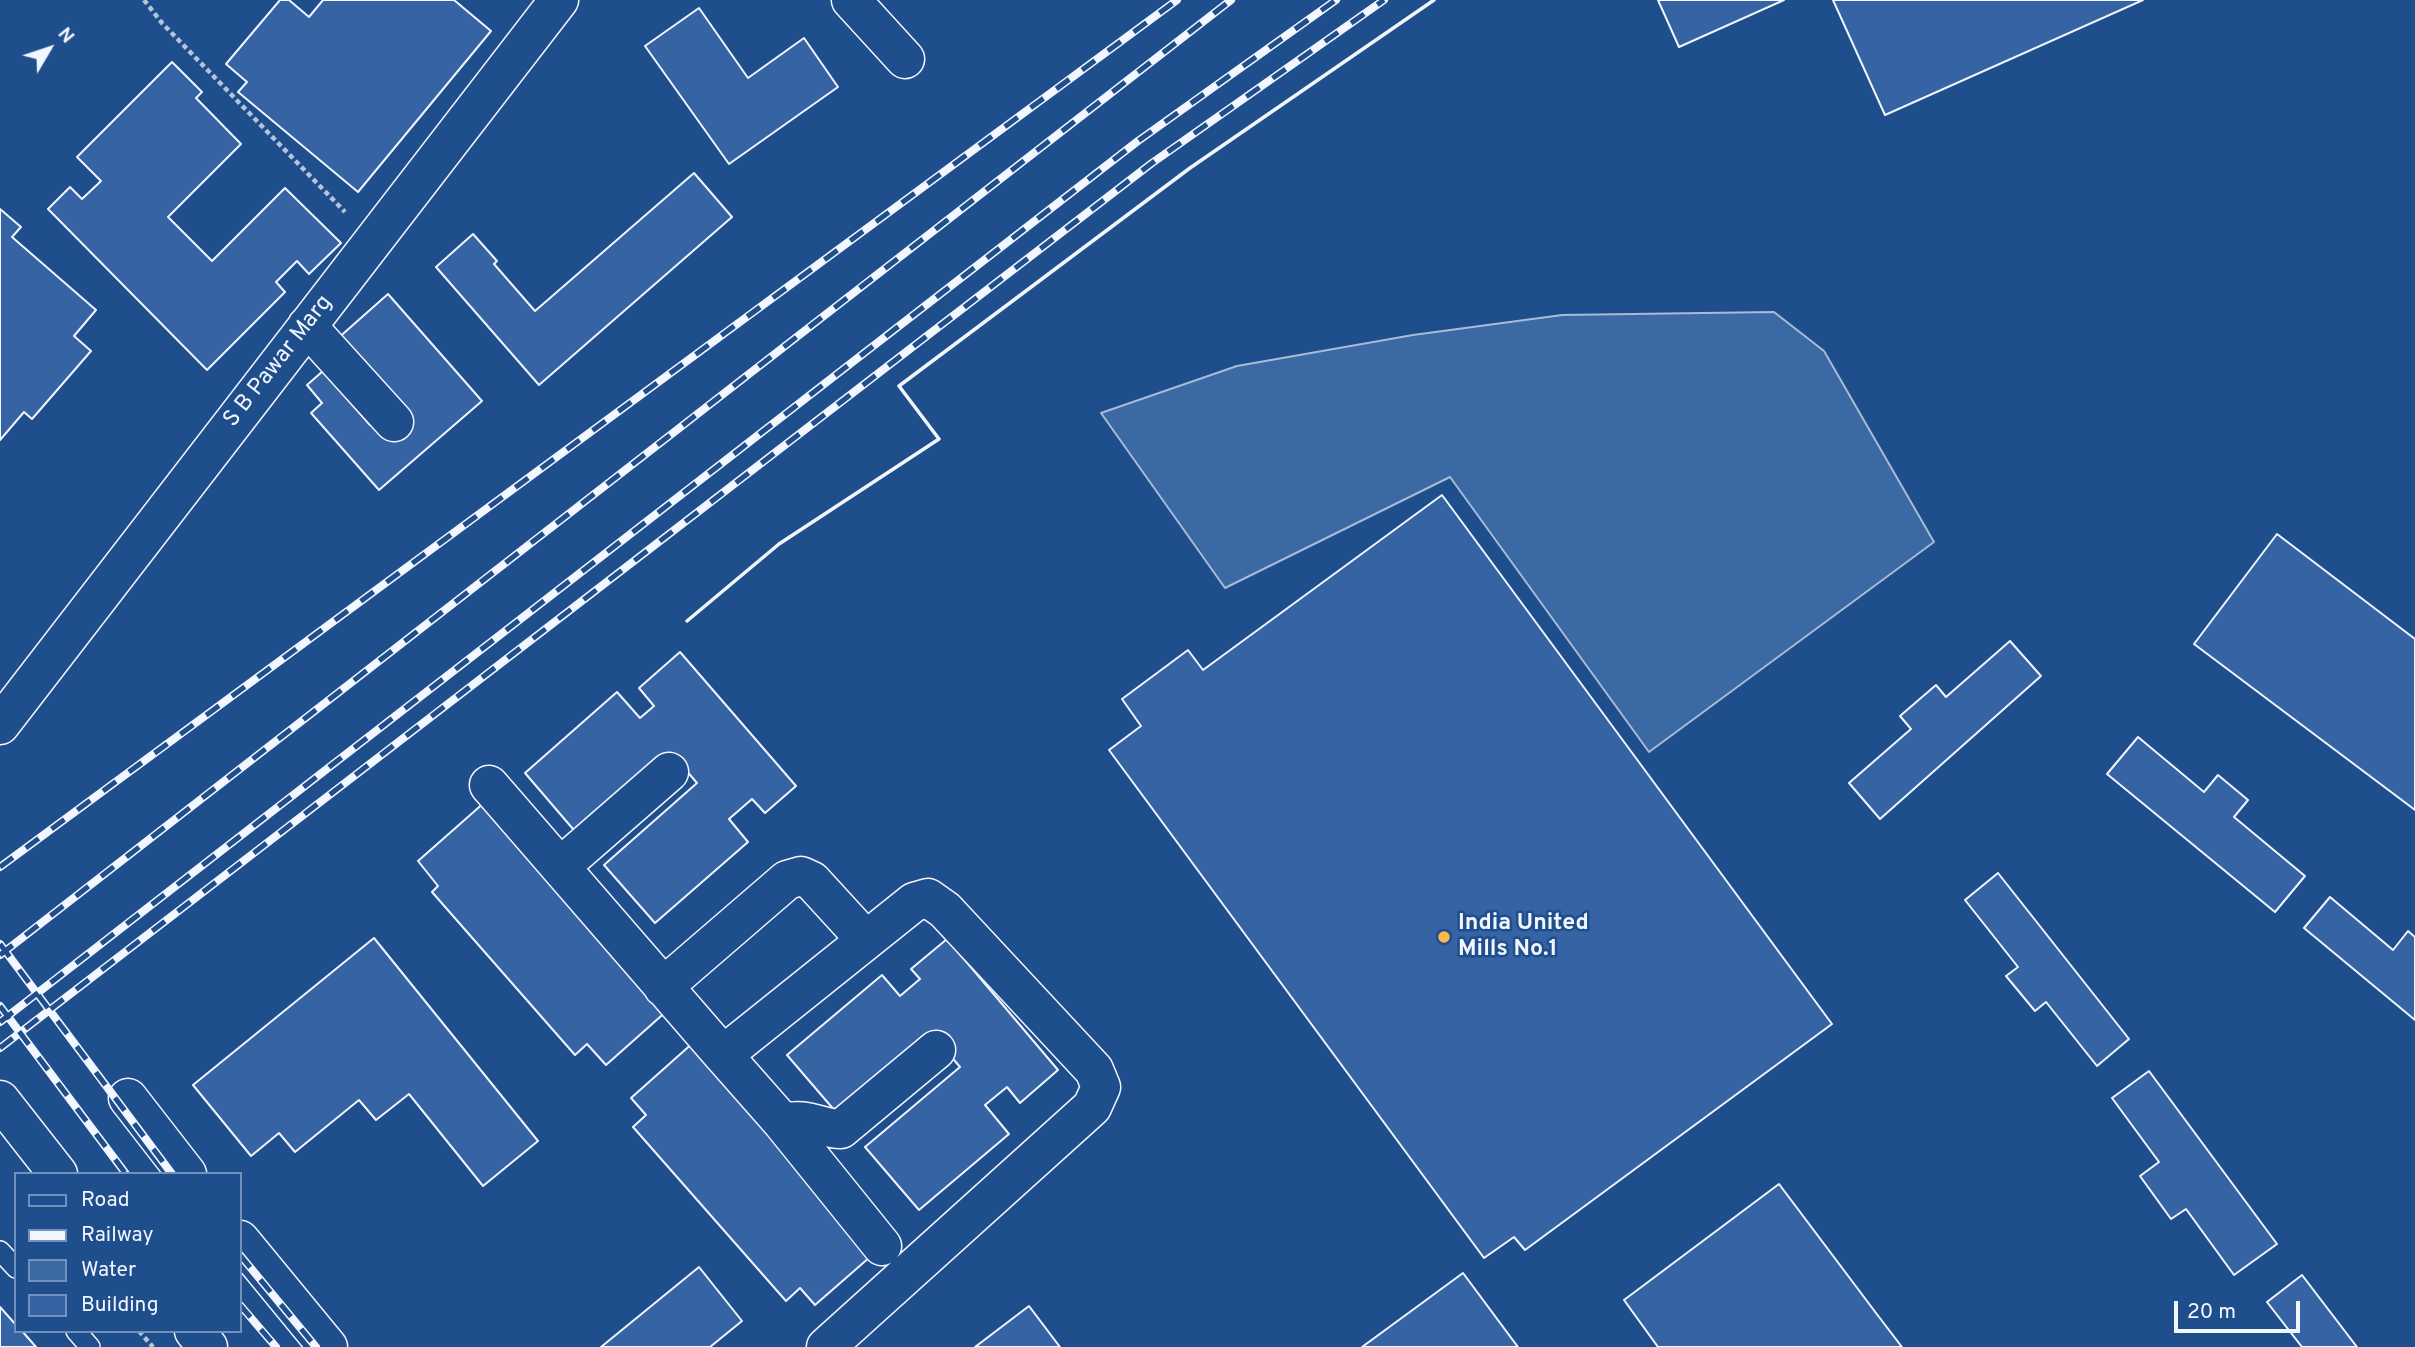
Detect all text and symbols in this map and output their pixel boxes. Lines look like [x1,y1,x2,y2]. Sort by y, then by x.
north arrow [14,14,84,84]
text: N [52,23,79,49]
street label: S B Pawar Marg [219,290,339,434]
place label: India United Mills No.1 [1458,910,1589,964]
marker: India United Mills No.1 [1436,929,1452,945]
legend [14,1172,242,1333]
text: Road [81,1187,130,1214]
text: Railway [81,1222,154,1249]
text: Water [81,1257,136,1284]
scale bar [2177,1288,2303,1332]
text: Building [81,1292,159,1319]
text: 20 m [2187,1299,2236,1326]

